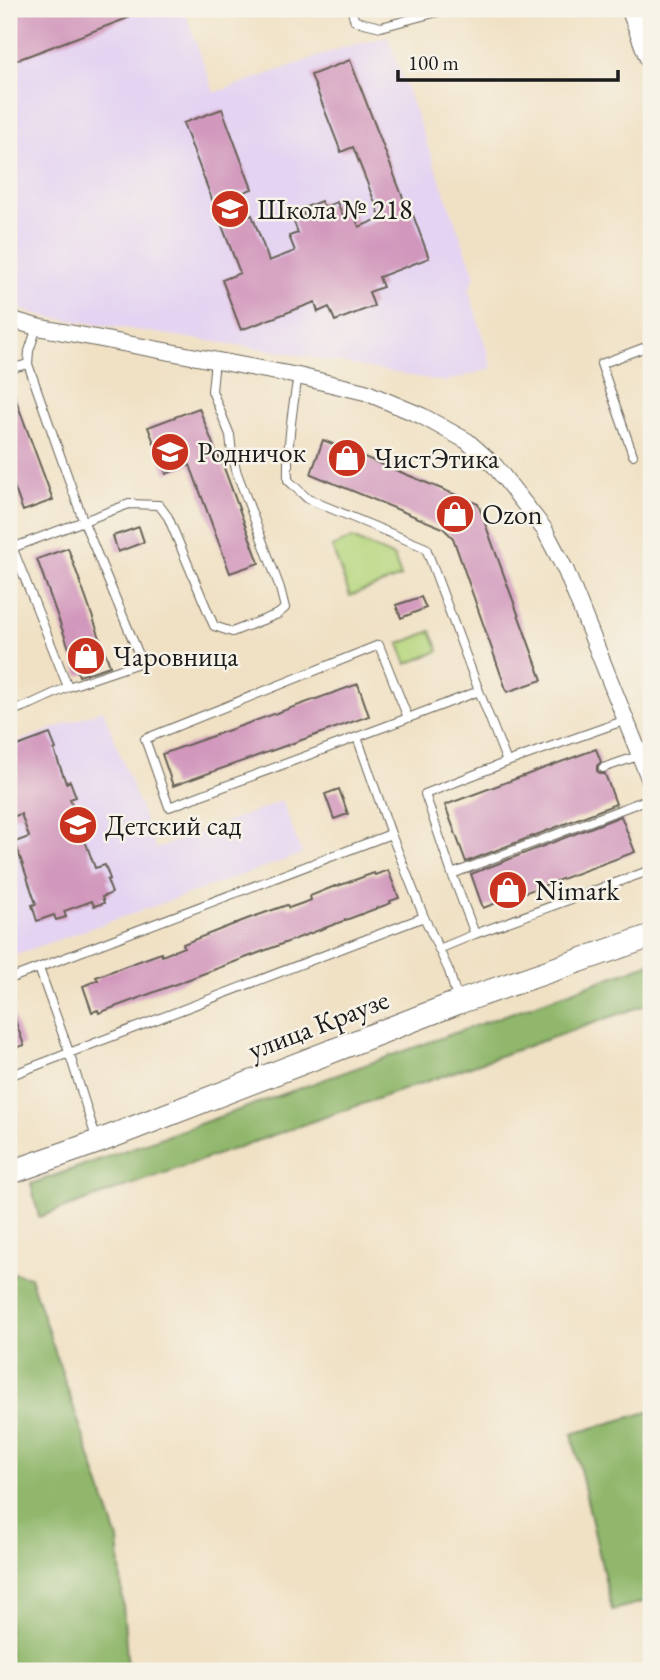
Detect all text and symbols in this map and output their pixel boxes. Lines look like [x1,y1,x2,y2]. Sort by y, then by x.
scale bar [398,38,618,82]
text: 100 m [408,49,459,76]
school or university icon: Школа № 218 [209,188,251,230]
place label: Школа № 218 [257,191,412,227]
school or university icon: Родничок [149,431,191,473]
place label: Родничок [197,434,306,470]
shop icon: ЧистЭтика [326,437,368,479]
place label: ЧистЭтика [374,440,500,476]
shop icon: Ozon [434,493,476,535]
place label: Ozon [482,496,543,532]
shop icon: Чаровница [65,635,107,677]
place label: Чаровница [113,638,239,674]
school or university icon: Детский сад [57,804,99,846]
place label: Детский сад [105,807,242,843]
shop icon: Nimark [487,869,529,911]
place label: Nimark [535,872,620,908]
street label: улица Краузе [243,981,394,1067]

